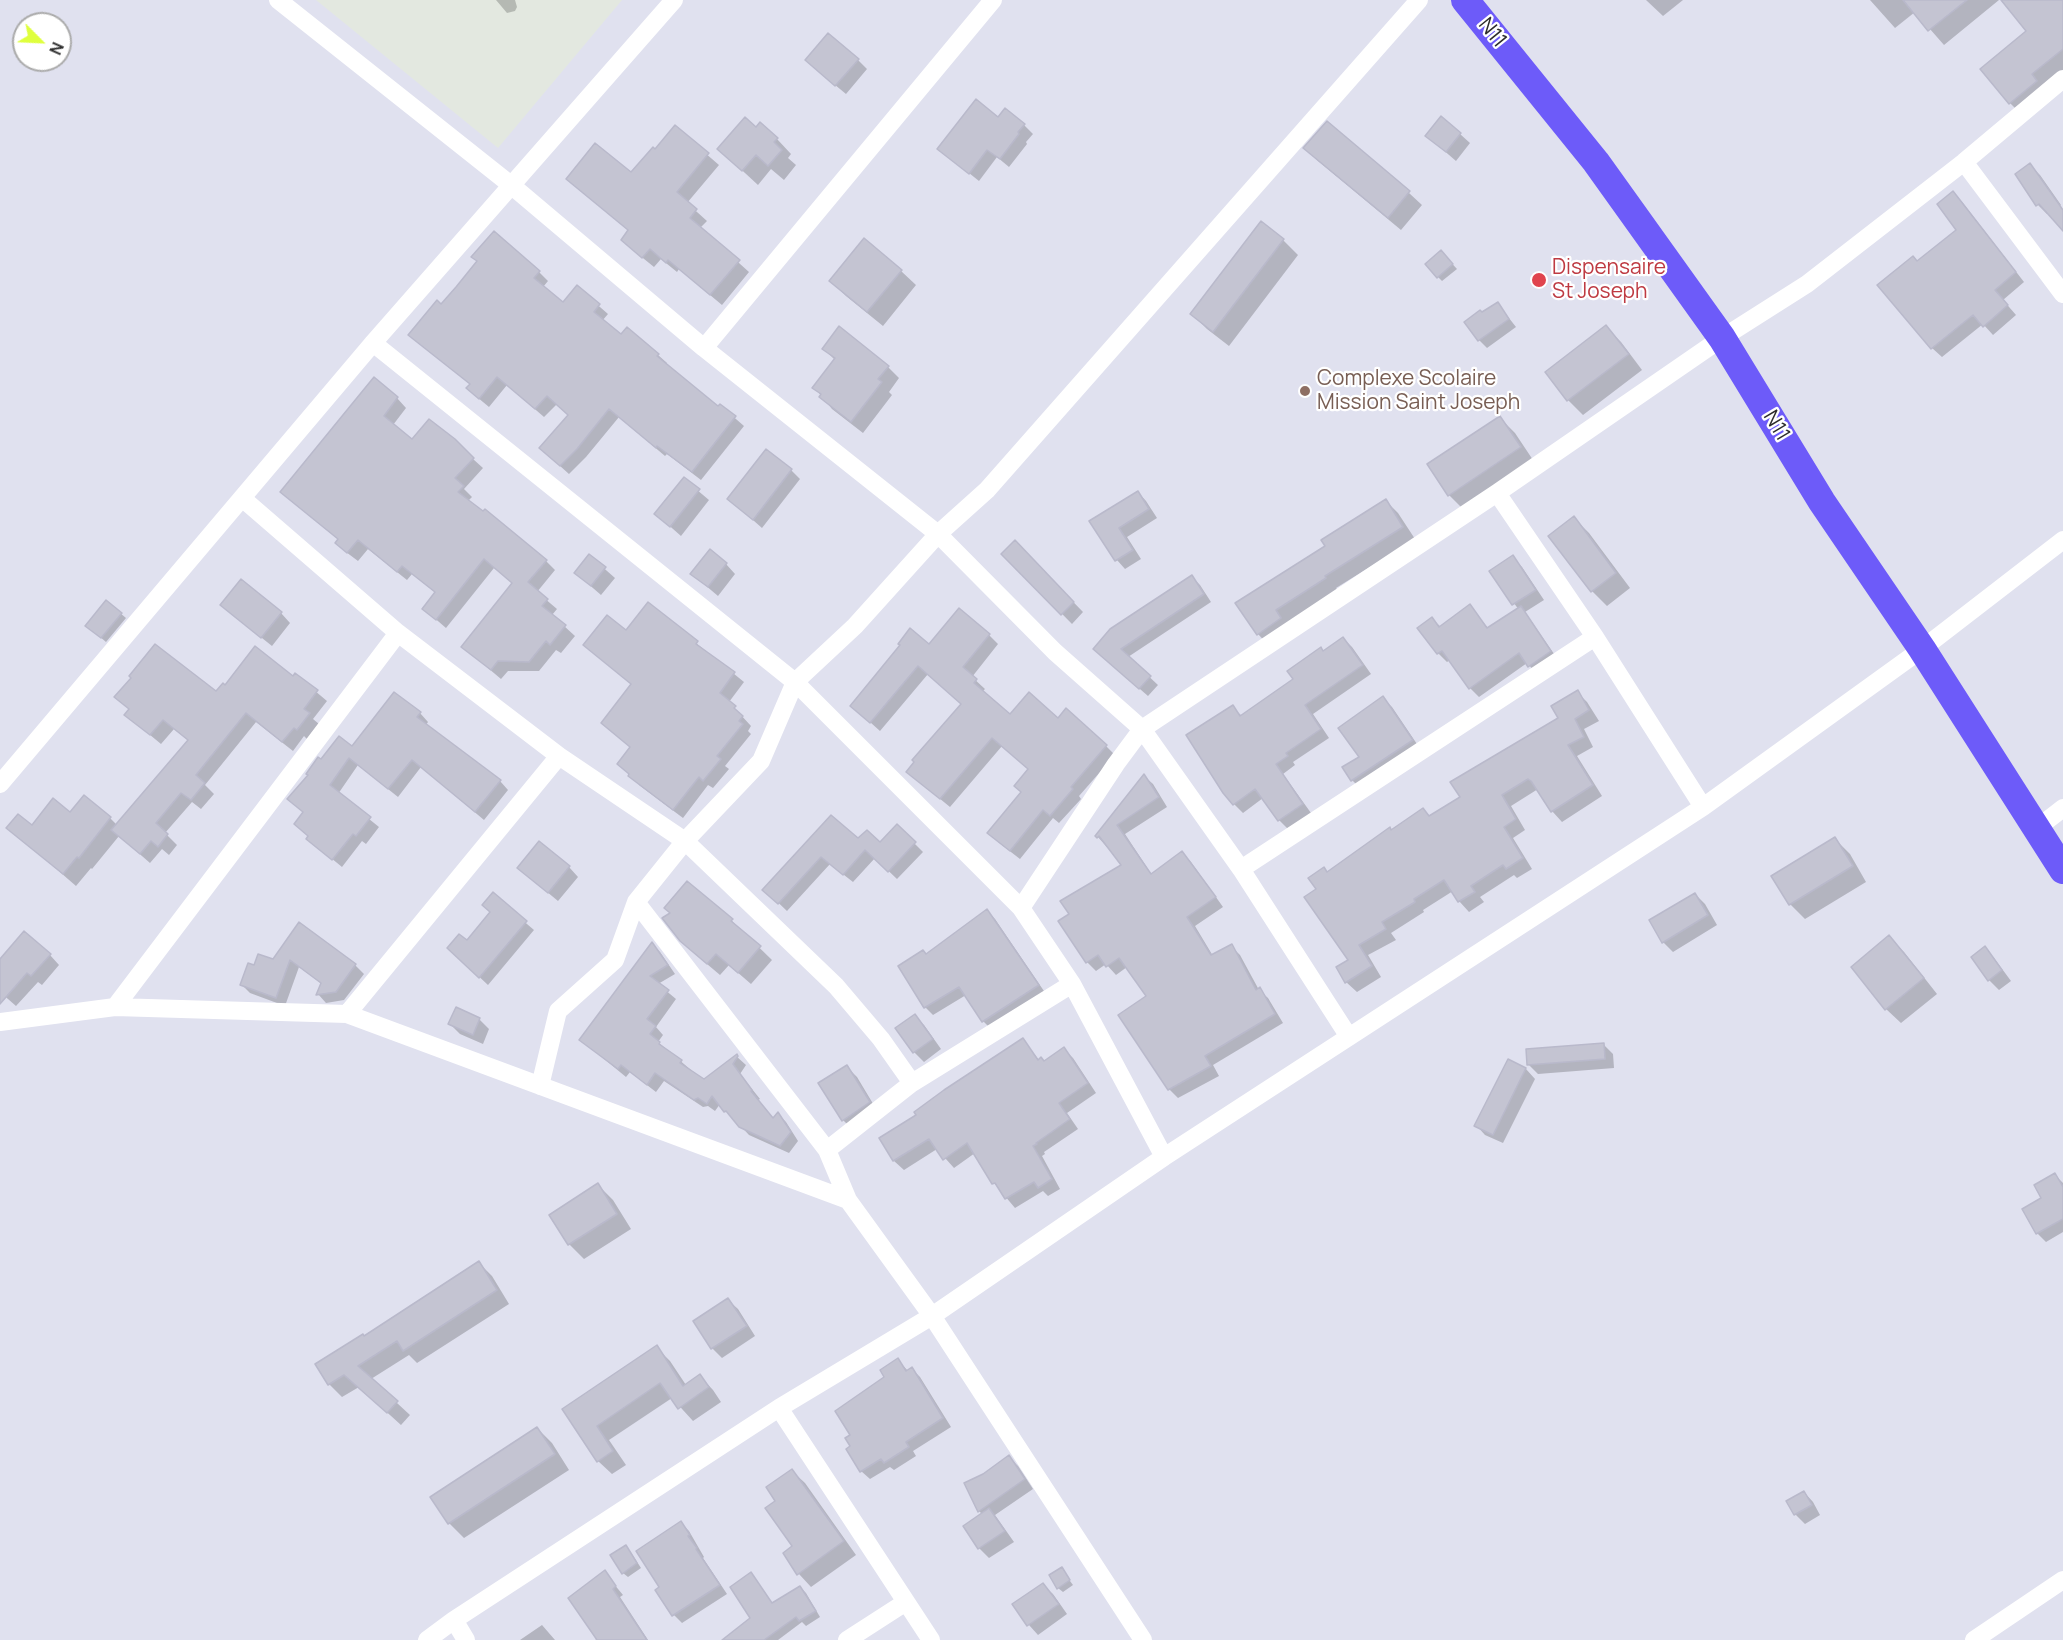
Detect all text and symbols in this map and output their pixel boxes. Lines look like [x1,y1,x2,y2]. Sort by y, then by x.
north arrow [12,12,72,72]
street label: N11 [1473,13,1511,53]
text: N [44,39,69,58]
place label: Dispensaire St Joseph [1552,255,1666,305]
marker: Dispensaire St Joseph [1530,271,1548,289]
place label: Complexe Scolaire Mission Saint Joseph [1317,366,1520,416]
marker: Complexe Scolaire Mission Saint Joseph [1298,384,1312,398]
street label: N11 [1757,406,1795,446]

